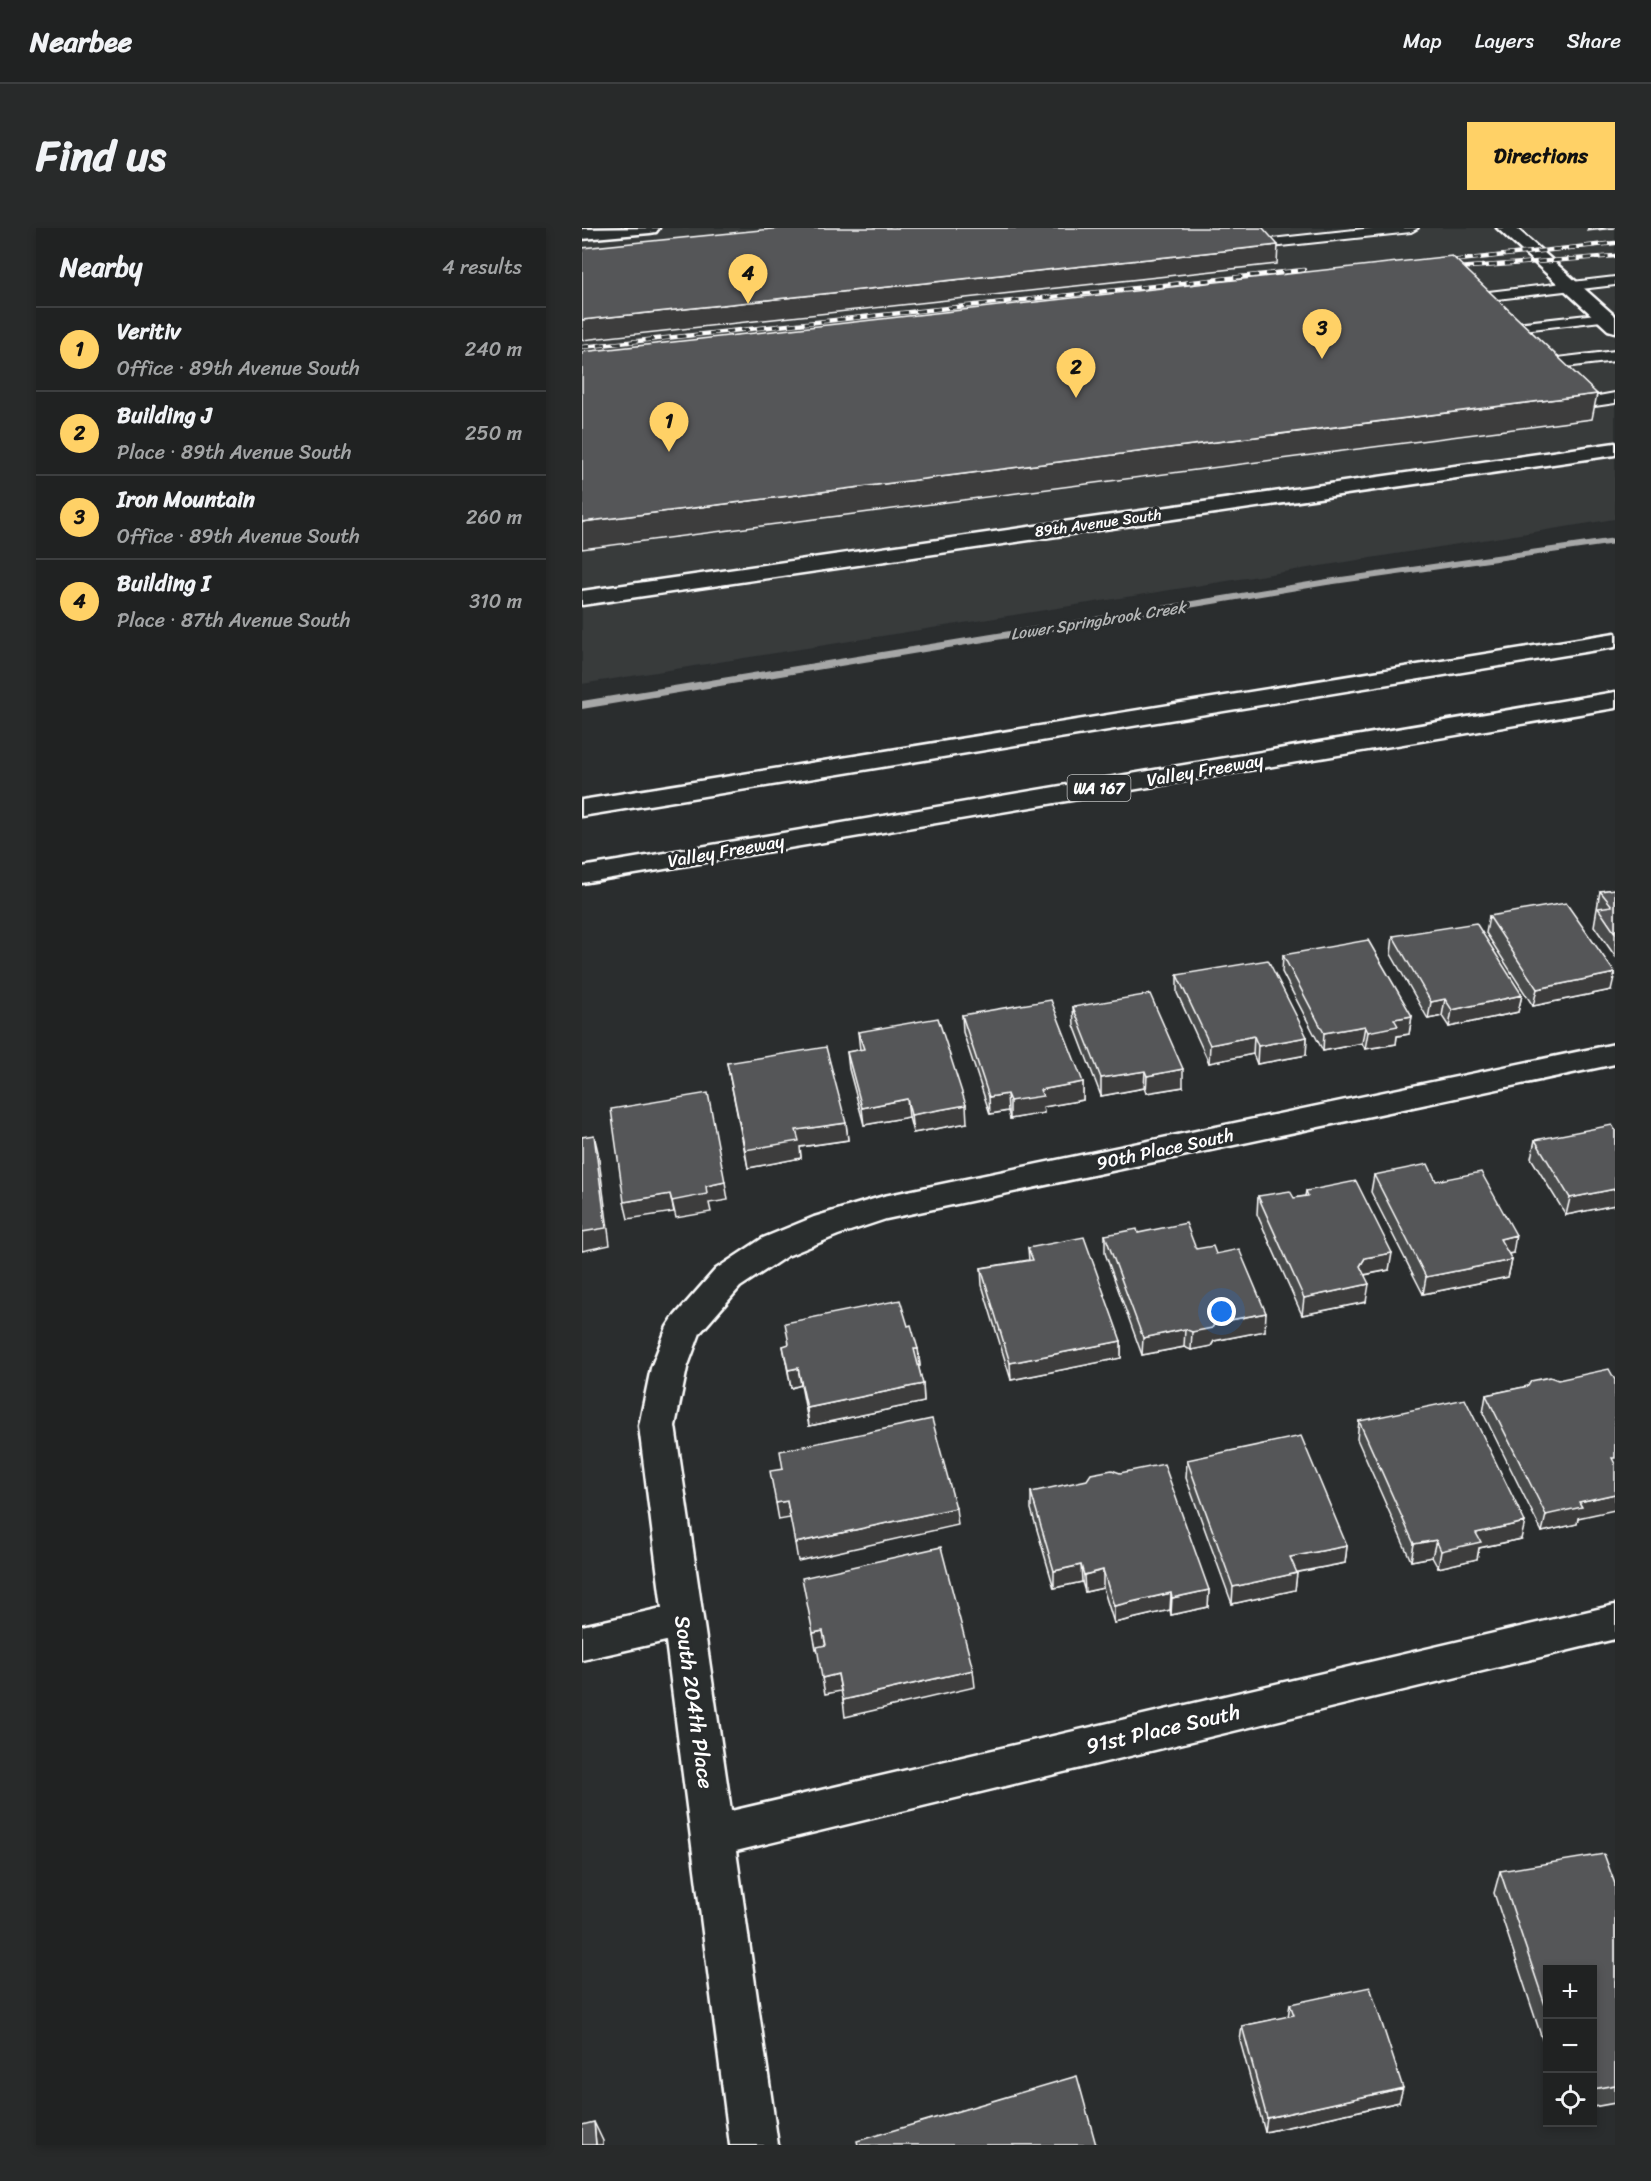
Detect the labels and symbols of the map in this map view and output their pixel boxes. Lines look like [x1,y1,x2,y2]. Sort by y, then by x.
pin: 4 [728,254,768,304]
pin: 3 [1302,310,1342,359]
pin: 2 [1056,348,1096,398]
pin: 1 [650,402,688,452]
street label: 89th Avenue South [1033,501,1163,545]
water label: Lower Springbrook Creek [1008,592,1190,649]
street label: Valley Freeway [1144,744,1266,796]
road number: WA 167 [1068,775,1130,801]
street label: Valley Freeway [665,825,787,877]
street label: 90th Place South [1093,1119,1237,1179]
your location [1207,1297,1236,1326]
street label: South 204th Place [663,1613,725,1791]
street label: 91st Place South [1082,1693,1244,1765]

